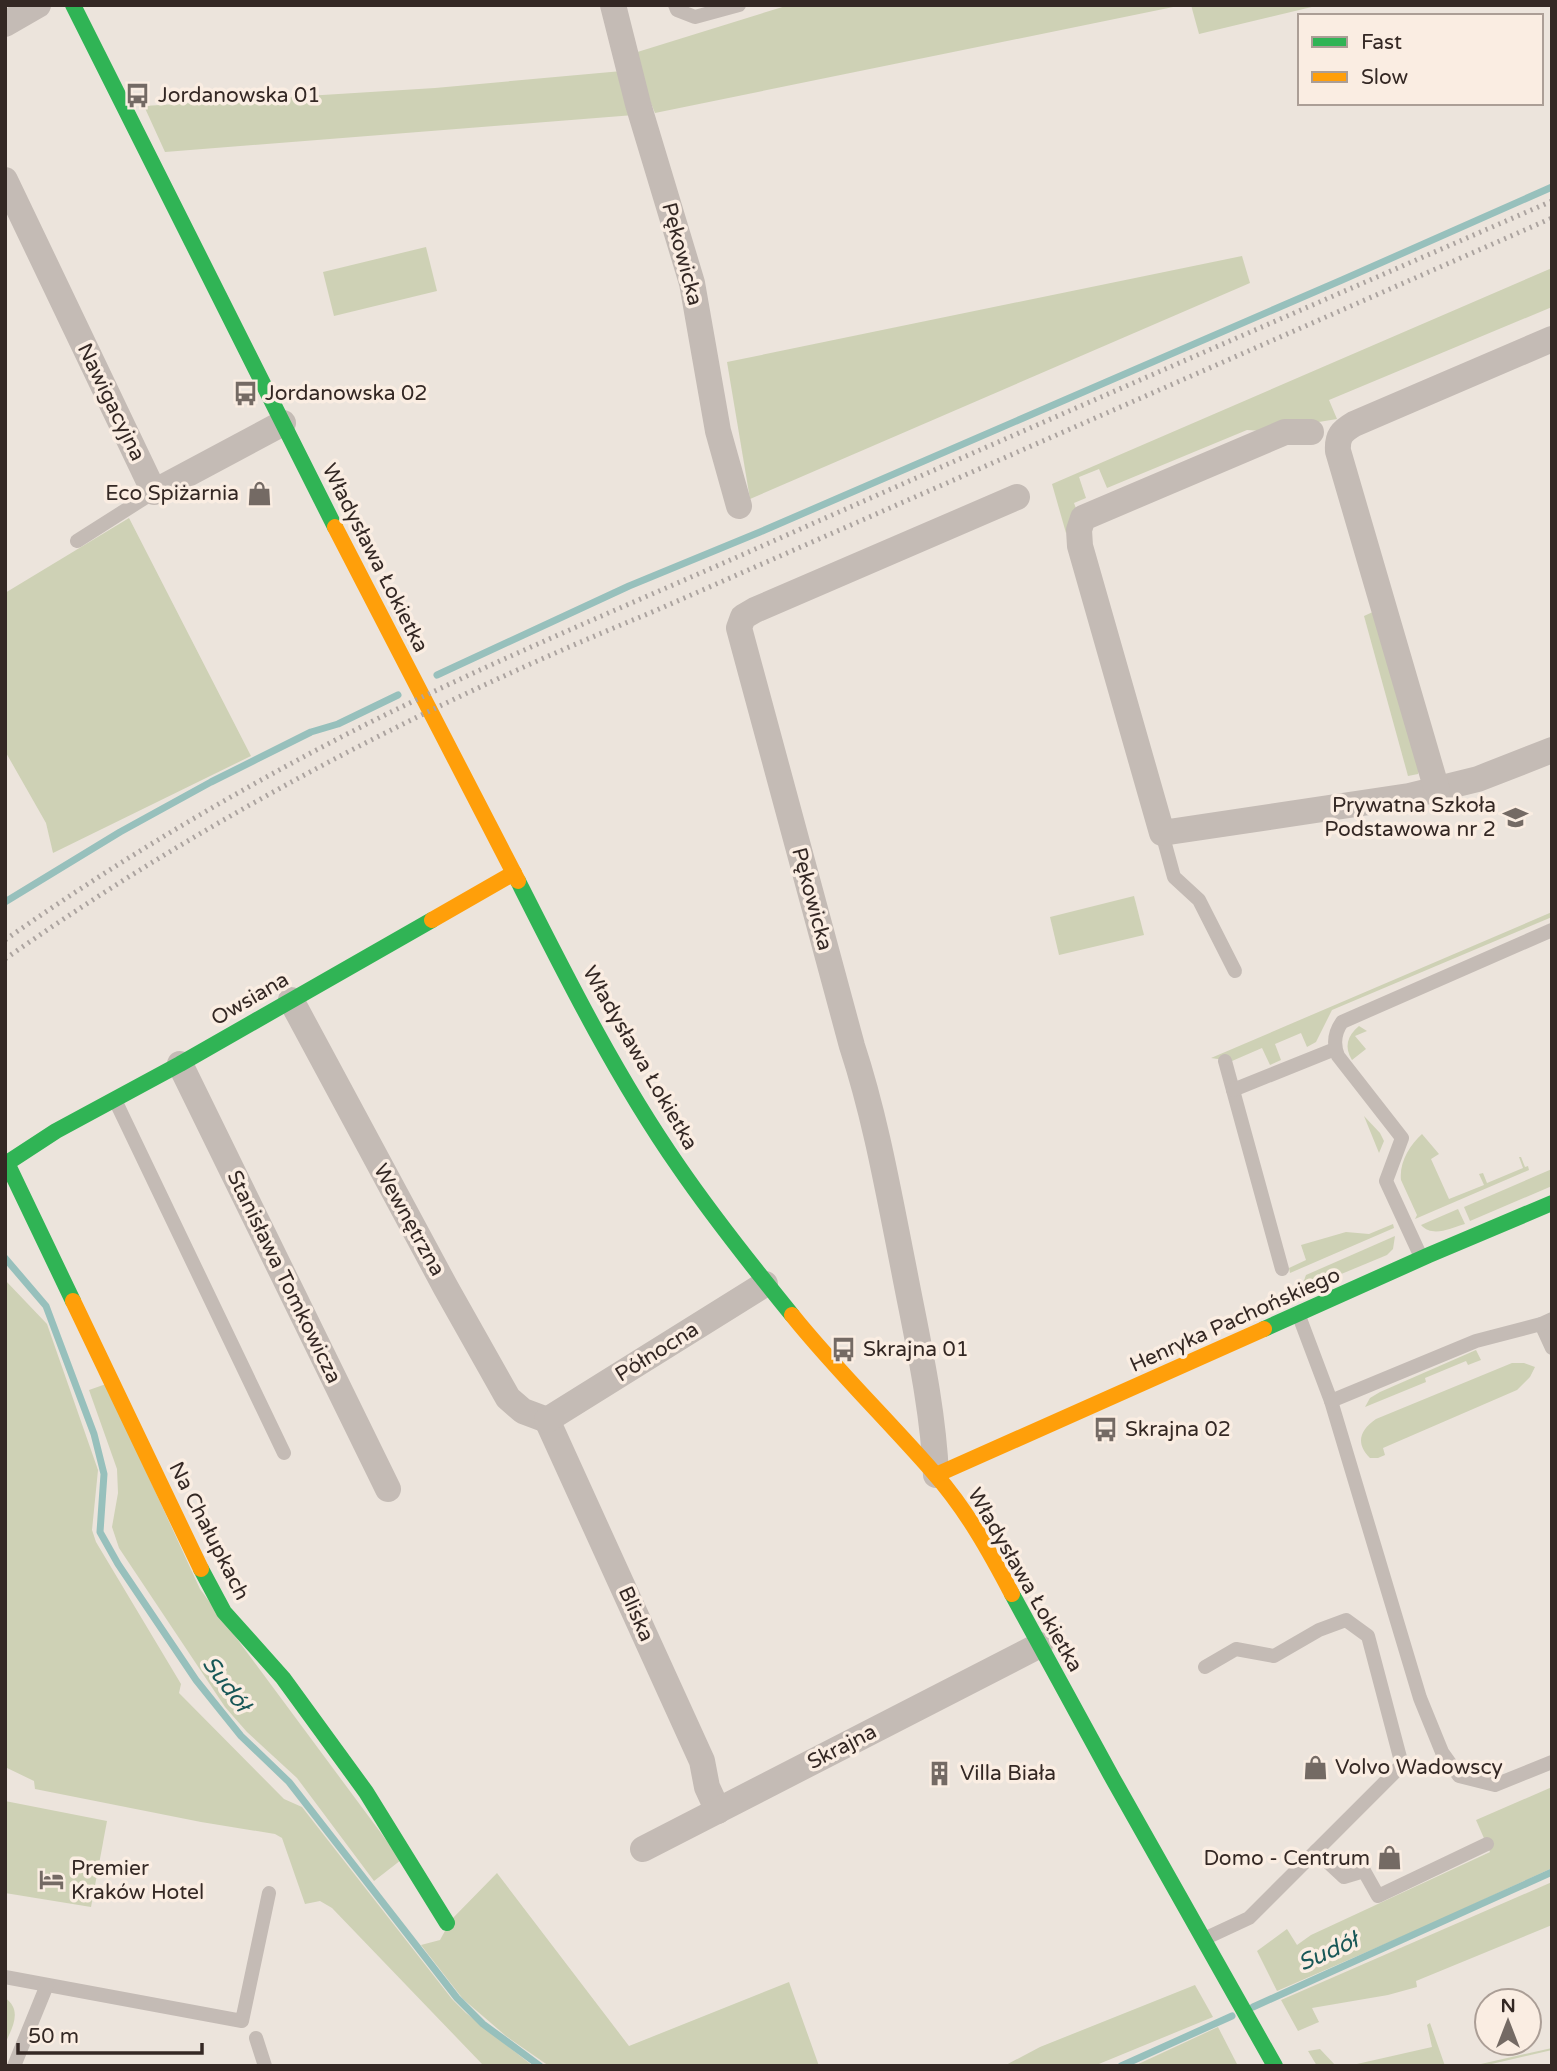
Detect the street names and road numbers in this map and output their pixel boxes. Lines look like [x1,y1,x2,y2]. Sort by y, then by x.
street label: Pękowicka [656,200,708,308]
street label: Nawigacyjna [72,339,150,465]
street label: Władysława Łokietka [317,459,433,657]
street label: Pękowicka [786,845,838,953]
street label: Władysława Łokietka [577,961,703,1155]
street label: Owsiana [207,967,293,1031]
street label: Wewnętrzna [368,1159,450,1281]
street label: Stanisława Tomkowicza [221,1166,347,1388]
street label: Henryka Pachońskiego [1126,1262,1344,1378]
street label: Północna [611,1317,703,1387]
street label: Na Chałupkach [163,1458,255,1604]
street label: Władysława Łokietka [962,1483,1088,1677]
street label: Bliska [613,1582,659,1646]
street label: Skrajna [803,1719,881,1775]

